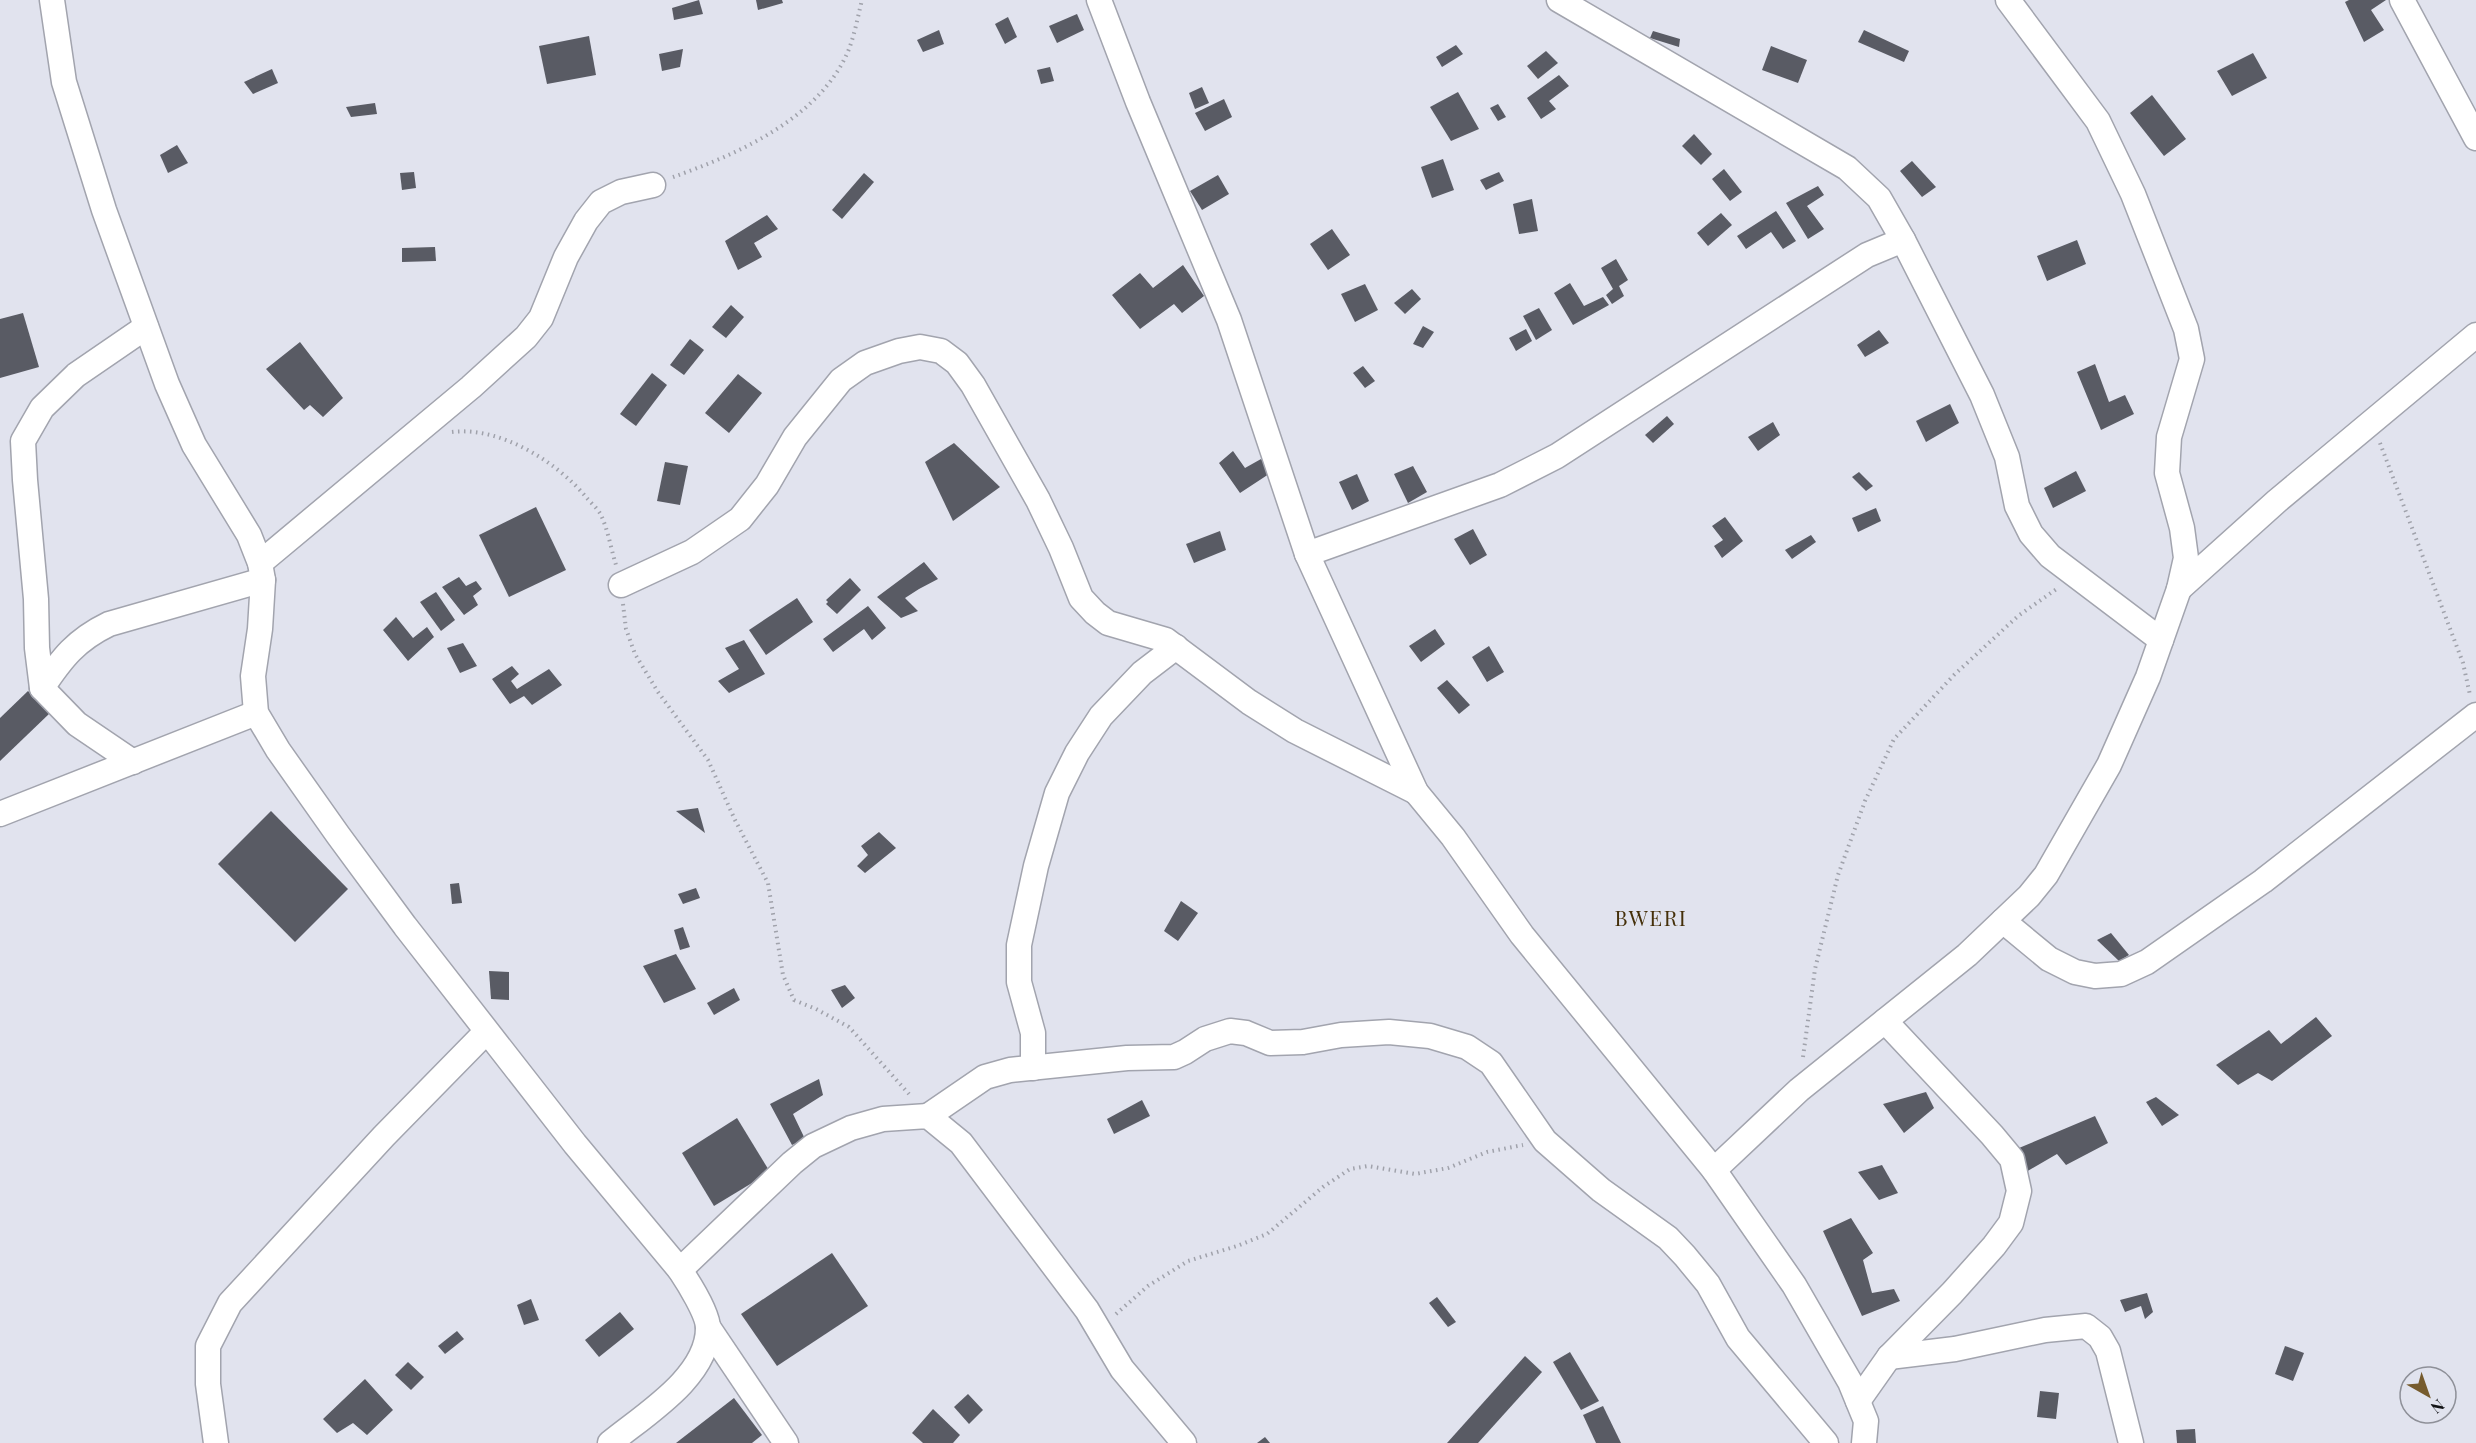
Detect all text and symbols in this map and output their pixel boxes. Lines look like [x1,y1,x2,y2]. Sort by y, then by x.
district label: BWERI [1615,903,1687,931]
north arrow [2398,1365,2458,1425]
text: N [2426,1395,2449,1419]

